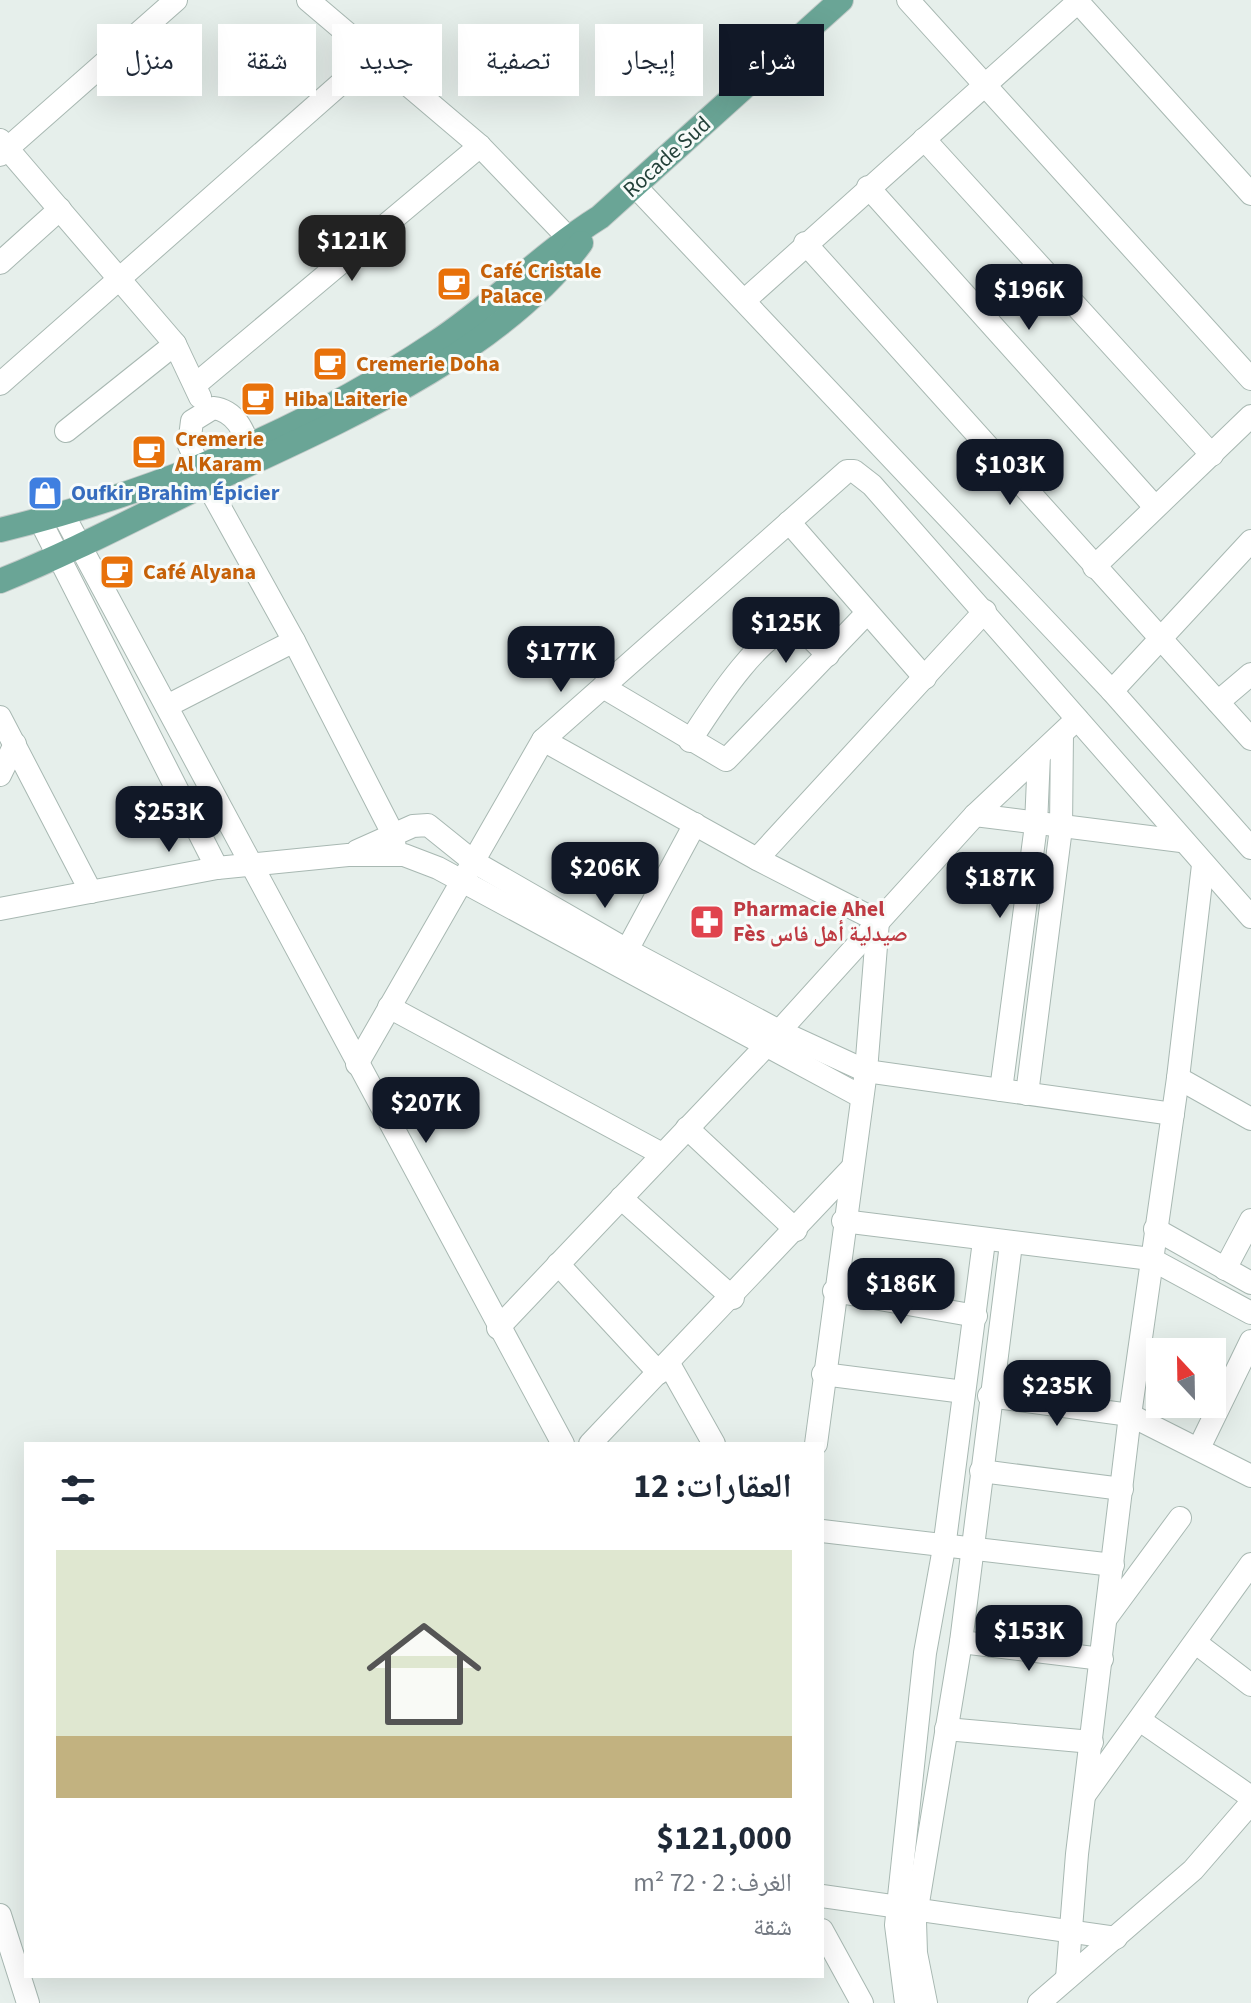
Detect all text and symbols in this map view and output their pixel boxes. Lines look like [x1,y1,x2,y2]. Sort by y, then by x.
chip: منزل [97,24,202,96]
chip: شقة [218,24,316,96]
chip: جديد [332,24,442,96]
chip: تصفية [458,24,579,96]
chip: إيجار [595,24,703,96]
chip: شراء [719,24,824,96]
street label: Rocade Sud [616,109,718,205]
pin: $121K [296,215,408,283]
text: $121K [317,222,387,259]
place label: Café Cristale Palace [480,255,602,312]
pin: $196K [973,264,1085,332]
cafe icon: Café Cristale Palace [435,265,473,303]
text: $196K [994,271,1064,308]
cafe icon: Cremerie Doha [311,345,349,383]
place label: Cremerie Doha [356,348,500,380]
cafe icon: Hiba Laiterie [239,380,277,418]
place label: Hiba Laiterie [284,383,408,415]
place label: Cremerie Al Karam [174,423,264,480]
cafe icon: Cremerie Al Karam [130,433,168,471]
pin: $103K [954,439,1066,507]
text: $103K [975,446,1045,483]
shop icon: Oufkir Brahim Épicier [26,474,64,512]
place label: Oufkir Brahim Épicier [71,477,280,509]
cafe icon: Café Alyana [98,553,136,591]
place label: Café Alyana [143,556,256,588]
pin: $125K [730,597,842,665]
text: $125K [751,604,821,641]
pin: $177K [505,626,617,694]
text: $177K [526,633,596,670]
pin: $253K [113,786,225,854]
text: $253K [134,793,204,830]
pin: $206K [549,842,661,910]
text: $206K [570,849,640,886]
pin: $187K [944,852,1056,920]
text: $187K [965,859,1035,896]
place label: Pharmacie Ahel Fès صيدلية أهل فاس [733,893,908,950]
pharmacy icon: Pharmacie Ahel Fès صيدلية أهل فاس [688,903,726,941]
pin: $207K [370,1077,482,1145]
text: $207K [391,1084,461,1121]
pin: $186K [845,1258,957,1326]
text: $186K [866,1265,936,1302]
north arrow [1146,1338,1226,1418]
map controls [1146,1338,1226,1418]
pin: $235K [1001,1360,1113,1428]
text: $235K [1022,1367,1092,1404]
text: العقارات: 12 [633,1462,792,1511]
icon: filters [56,1468,100,1512]
icon: home [352,1602,496,1746]
pin: $153K [973,1605,1085,1673]
text: $153K [994,1612,1064,1649]
text: $121,000 [656,1814,792,1863]
text: الغرف: 2 · 72 m² [633,1864,792,1901]
text: شقة [753,1908,792,1945]

